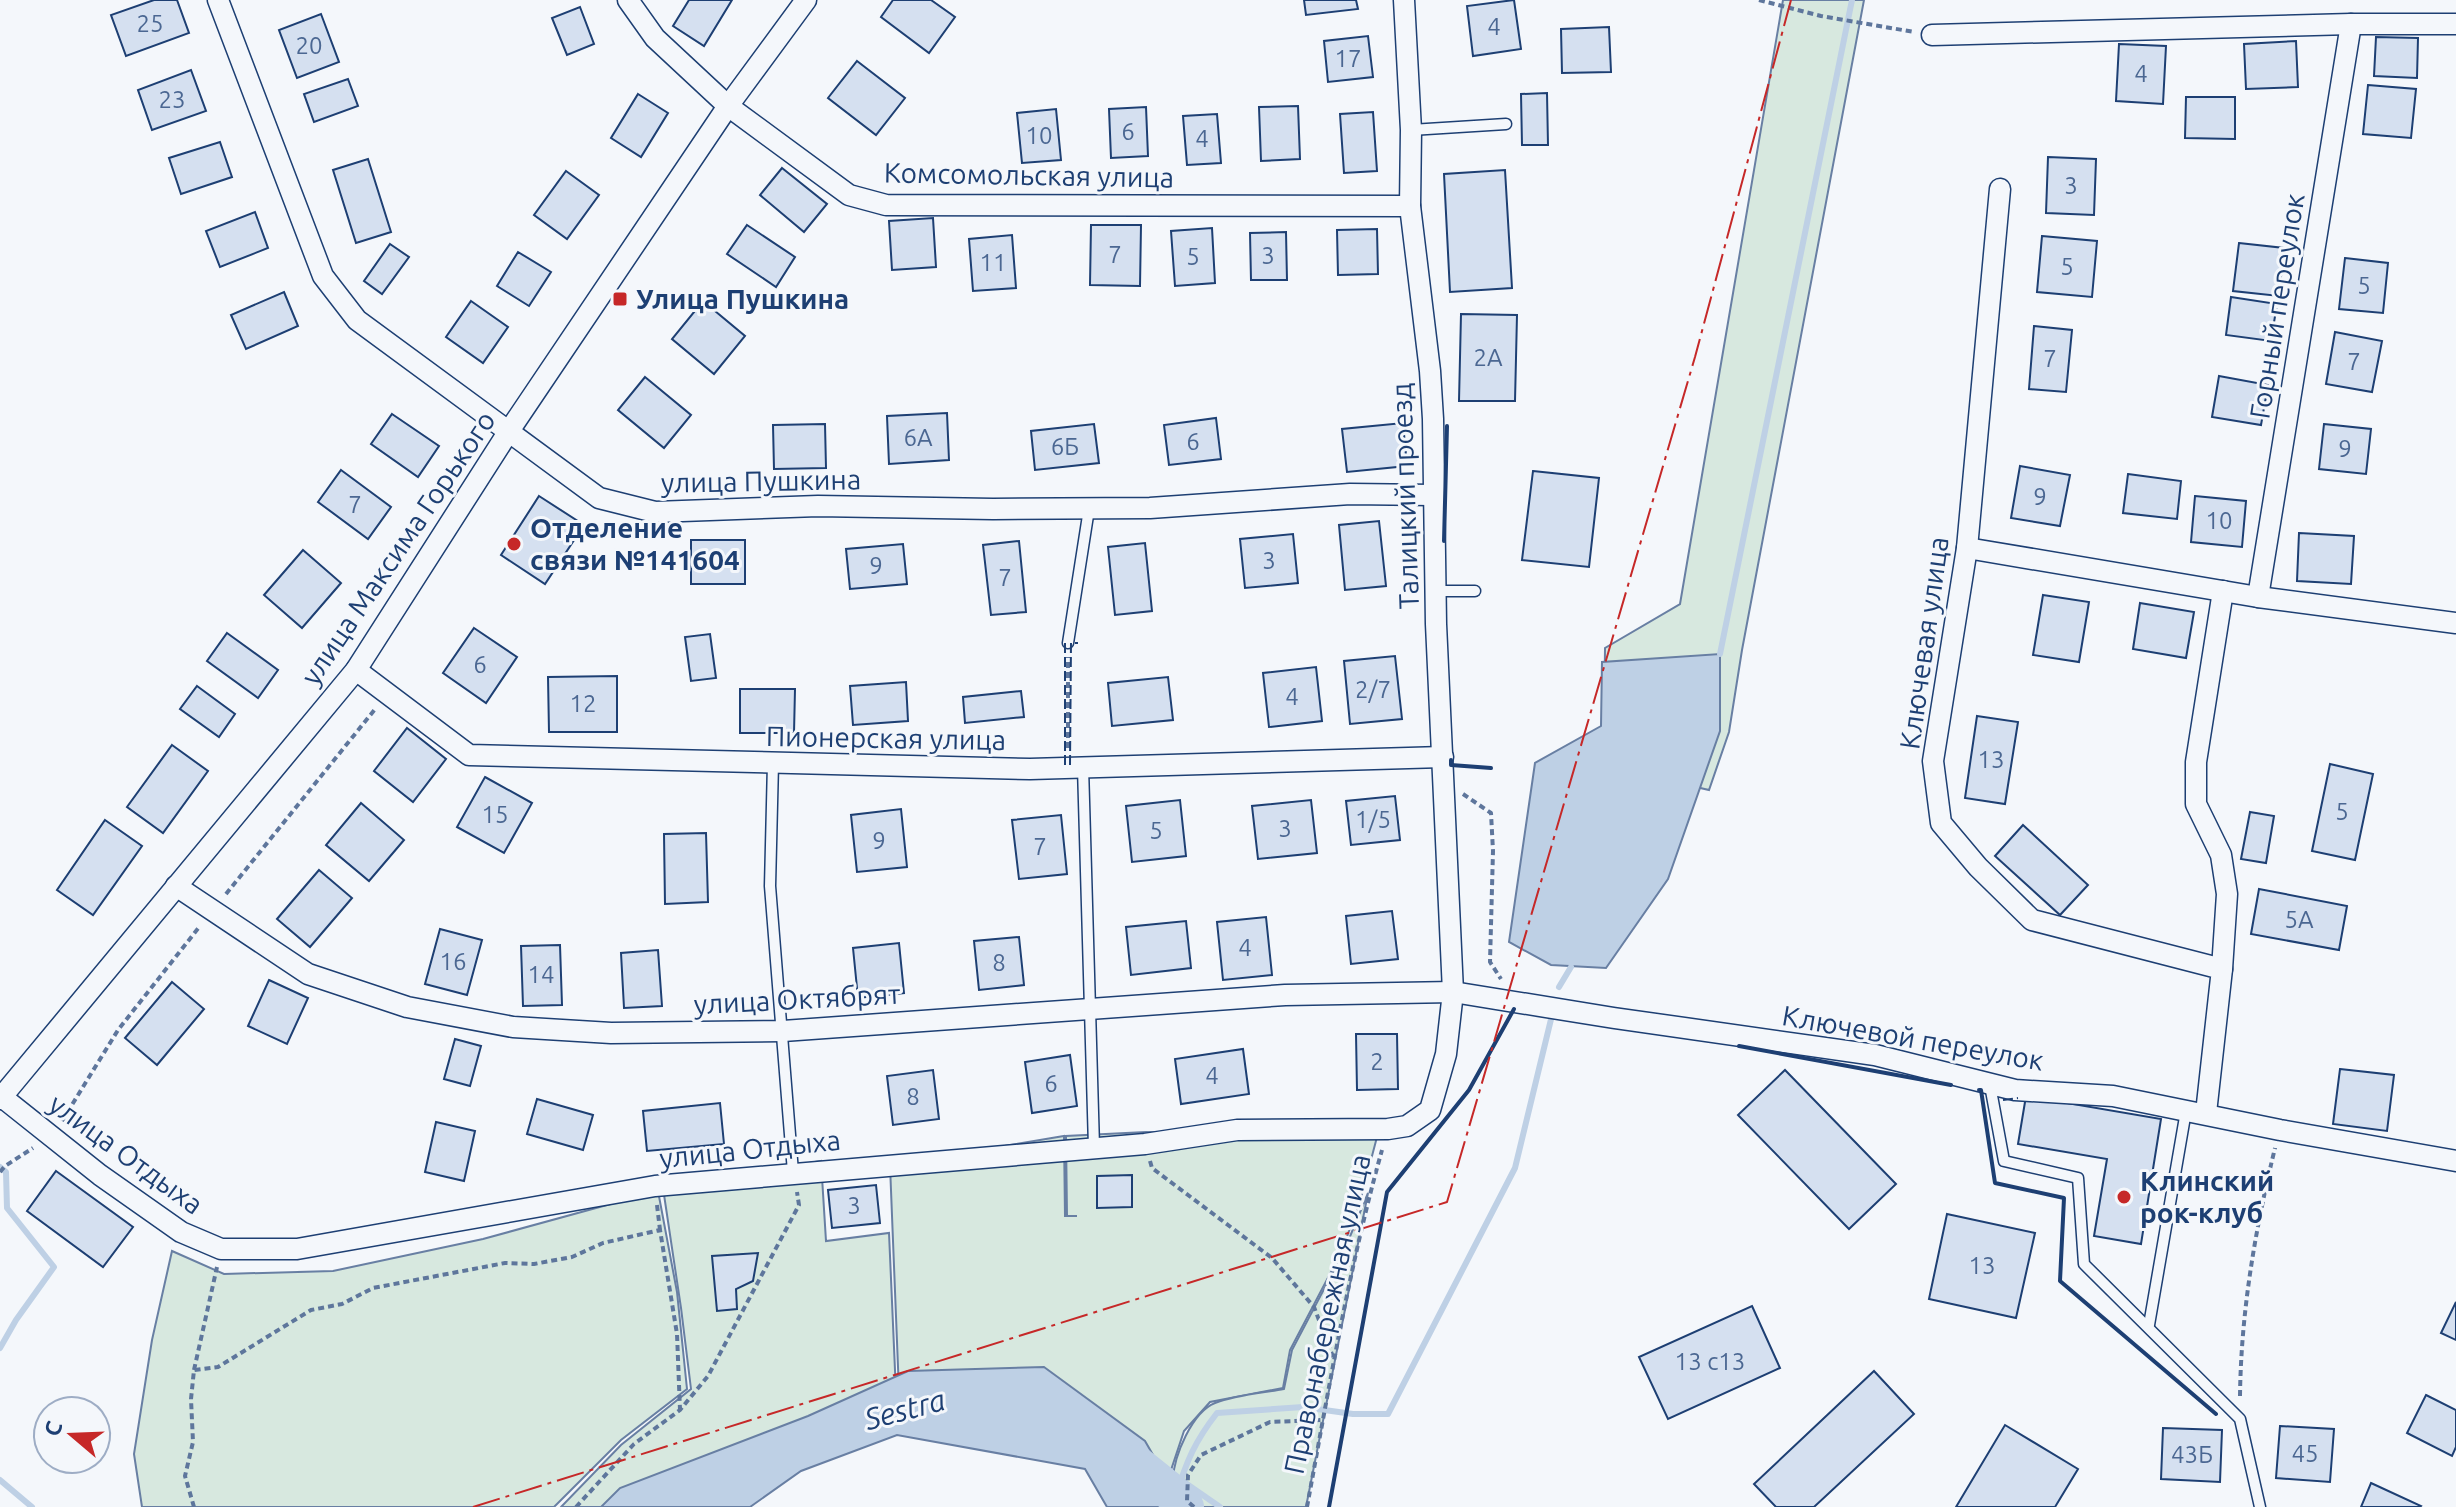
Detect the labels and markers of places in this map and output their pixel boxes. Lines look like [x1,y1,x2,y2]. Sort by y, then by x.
place label: Улица Пушкина [636,283,849,314]
marker: Улица Пушкина [611,290,629,308]
place label: Отделение связи №141604 [530,512,740,575]
marker: Отделение связи №141604 [505,535,523,553]
place label: Клинский рок-клуб [2140,1165,2274,1228]
marker: Клинский рок-клуб [2115,1188,2133,1206]

